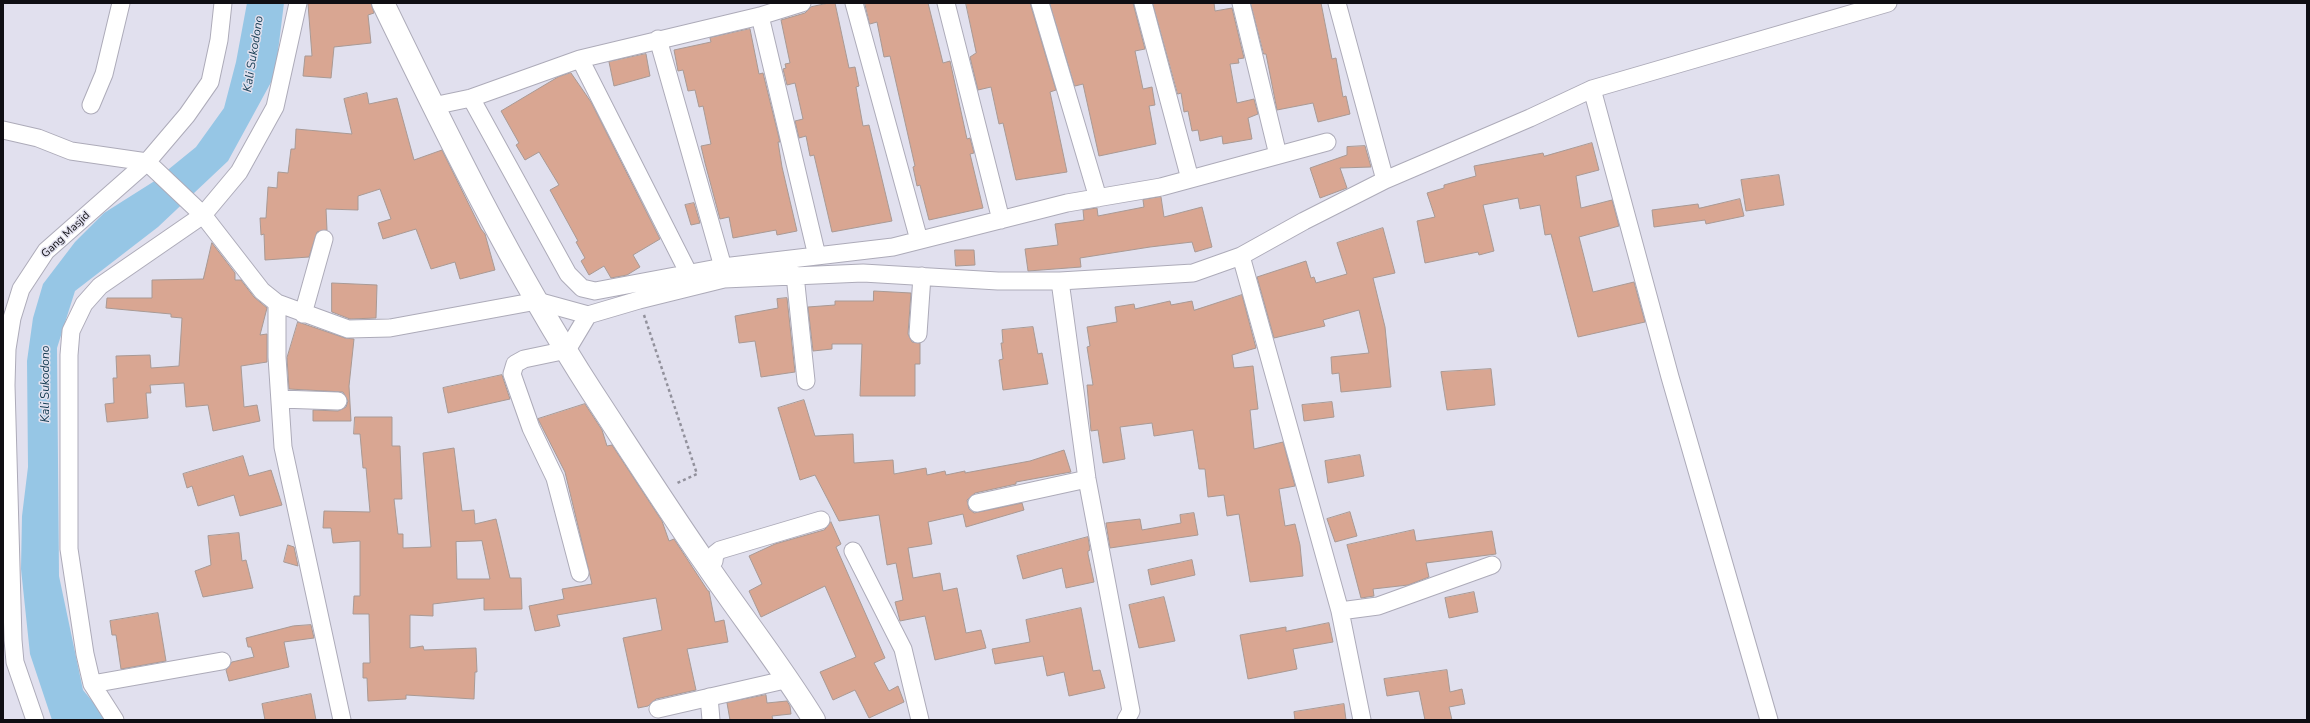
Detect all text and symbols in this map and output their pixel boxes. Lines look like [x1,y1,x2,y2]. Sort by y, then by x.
water label: Kali Sukodono [241,15,267,93]
street label: Gang Masjid [39,209,93,261]
water label: Kali Sukodono [39,345,53,423]

